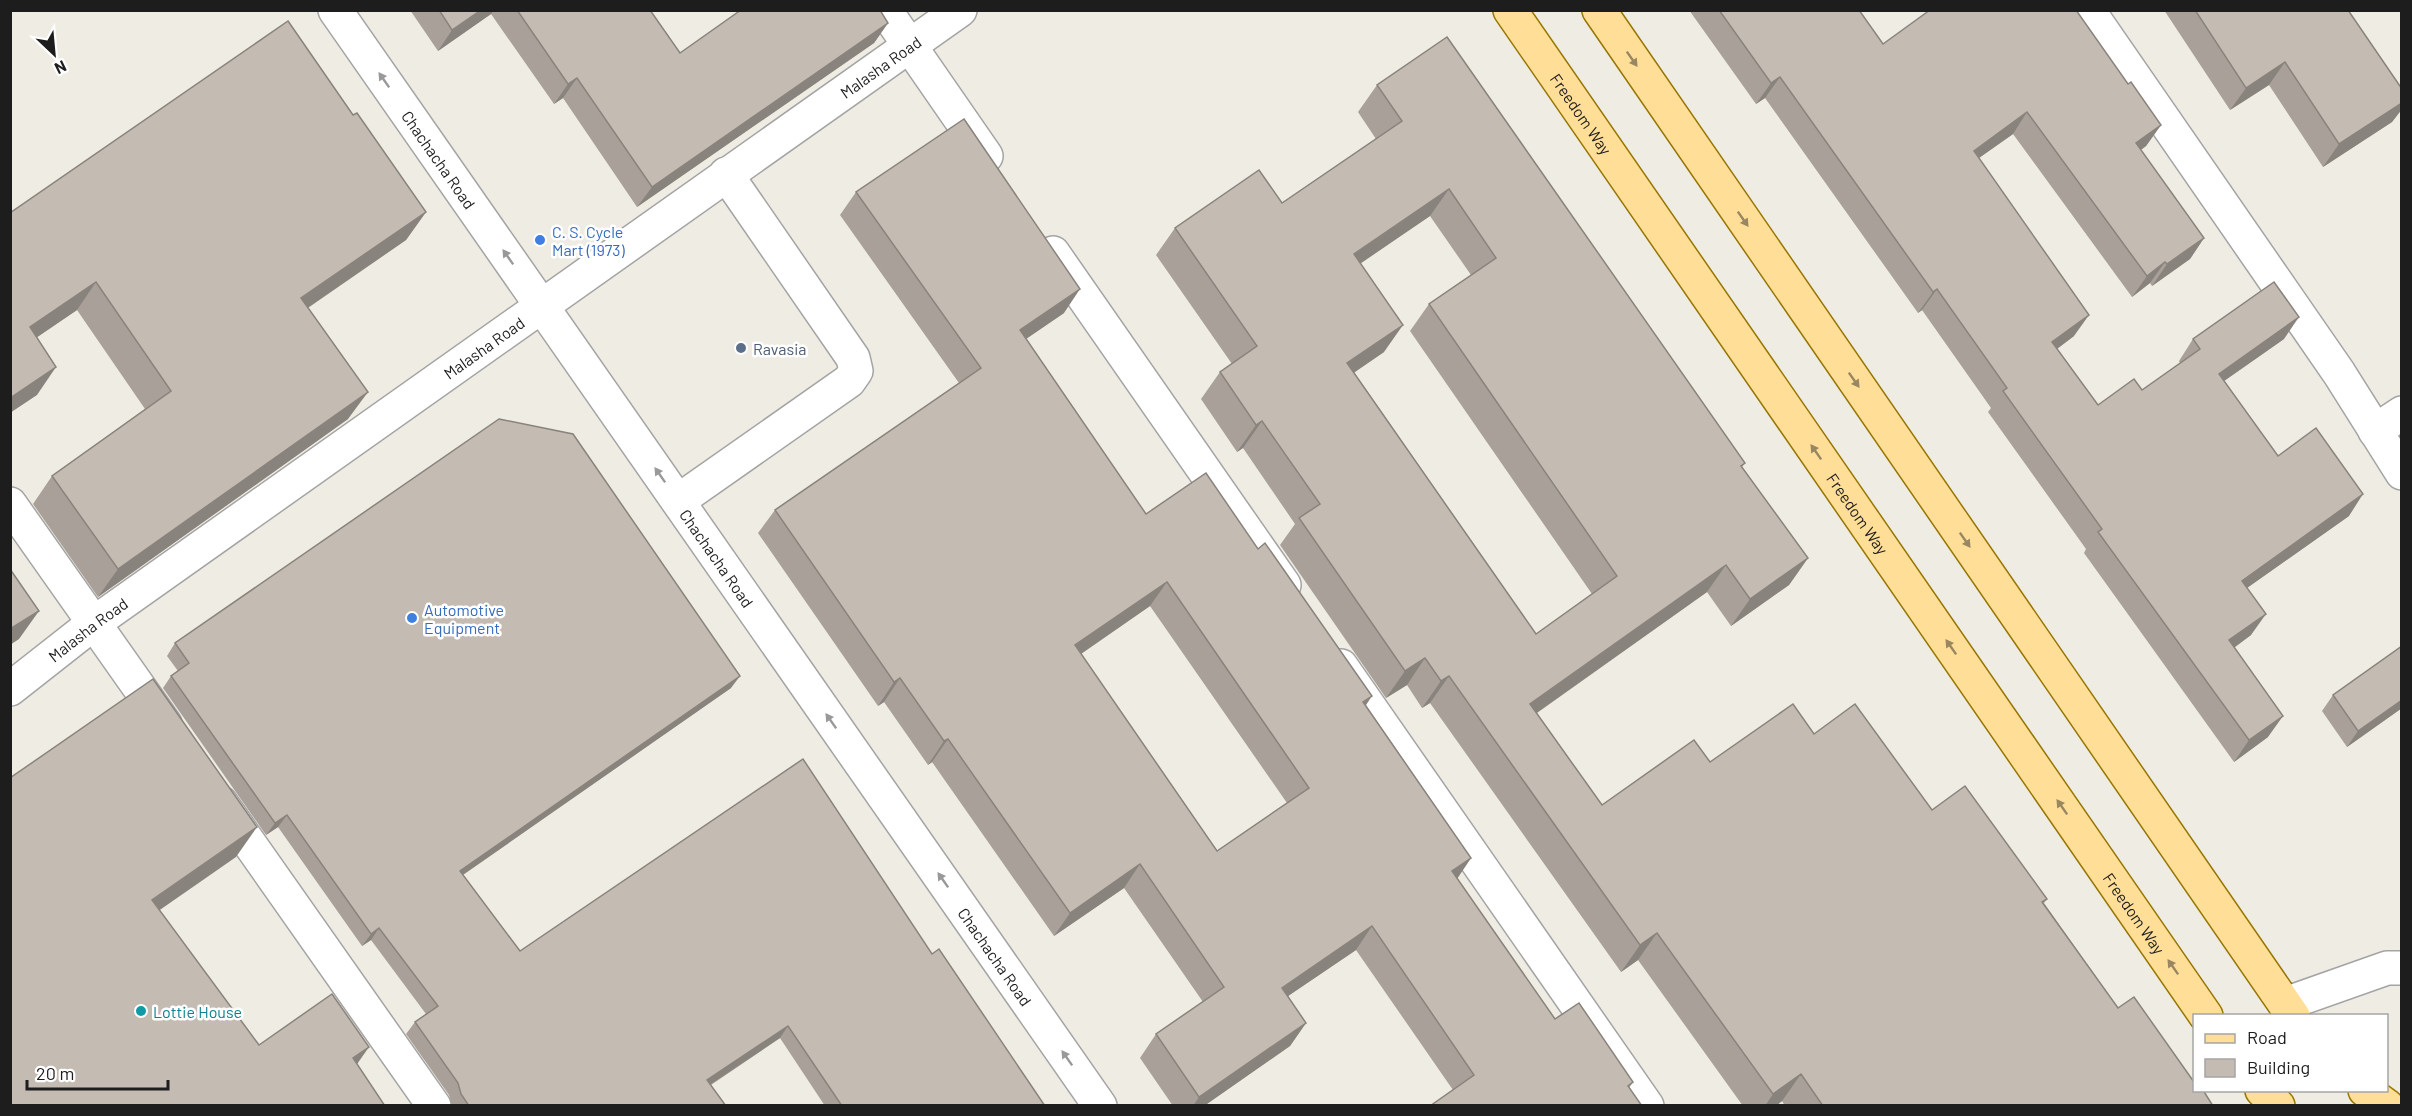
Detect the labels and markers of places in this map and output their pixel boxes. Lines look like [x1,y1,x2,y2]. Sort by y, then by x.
place label: C. S. Cycle Mart (1973) [552,222,626,259]
marker: C. S. Cycle Mart (1973) [533,233,547,247]
place label: Ravasia [753,339,806,358]
marker: Ravasia [734,341,748,355]
place label: Automotive Equipment [424,600,504,637]
marker: Automotive Equipment [405,611,419,625]
place label: Lottie House [153,1002,242,1021]
marker: Lottie House [134,1004,148,1018]

